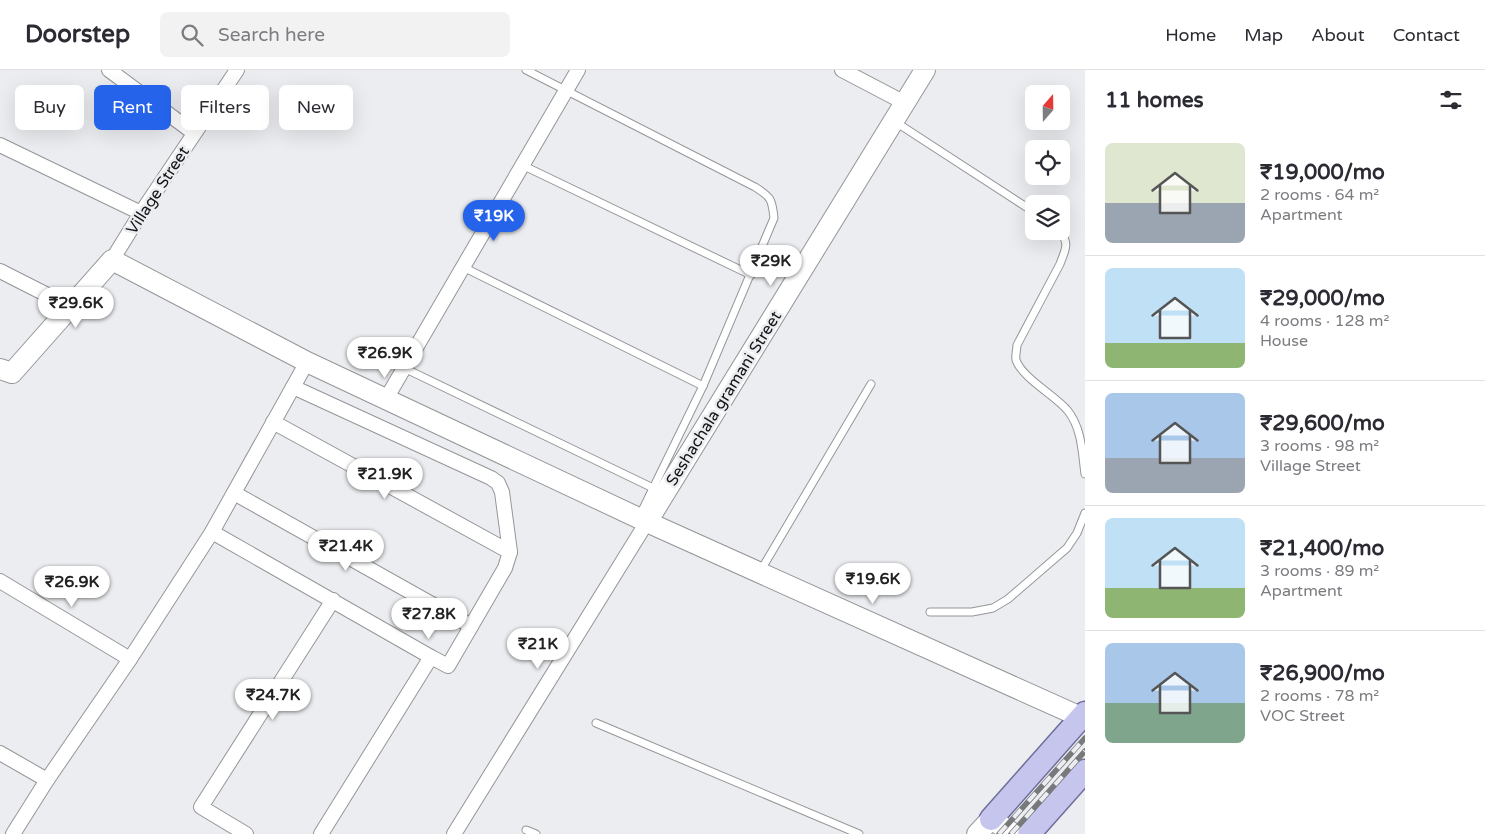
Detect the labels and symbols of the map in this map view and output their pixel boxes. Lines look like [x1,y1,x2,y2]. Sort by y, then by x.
north arrow [1025,85,1070,130]
street label: Village Street [122,143,194,238]
pin: ₹19K [464,200,524,242]
pin: ₹29K [741,244,801,287]
pin: ₹29.6K [35,286,117,329]
street label: Seshachala gramani Street [662,307,786,490]
pin: ₹26.9K [344,336,426,379]
pin: ₹21.9K [344,458,426,500]
pin: ₹21.4K [305,530,387,572]
pin: ₹19.6K [832,562,914,605]
pin: ₹26.9K [31,566,113,608]
pin: ₹27.8K [388,598,470,640]
pin: ₹21K [508,628,568,670]
pin: ₹24.7K [232,678,314,721]

